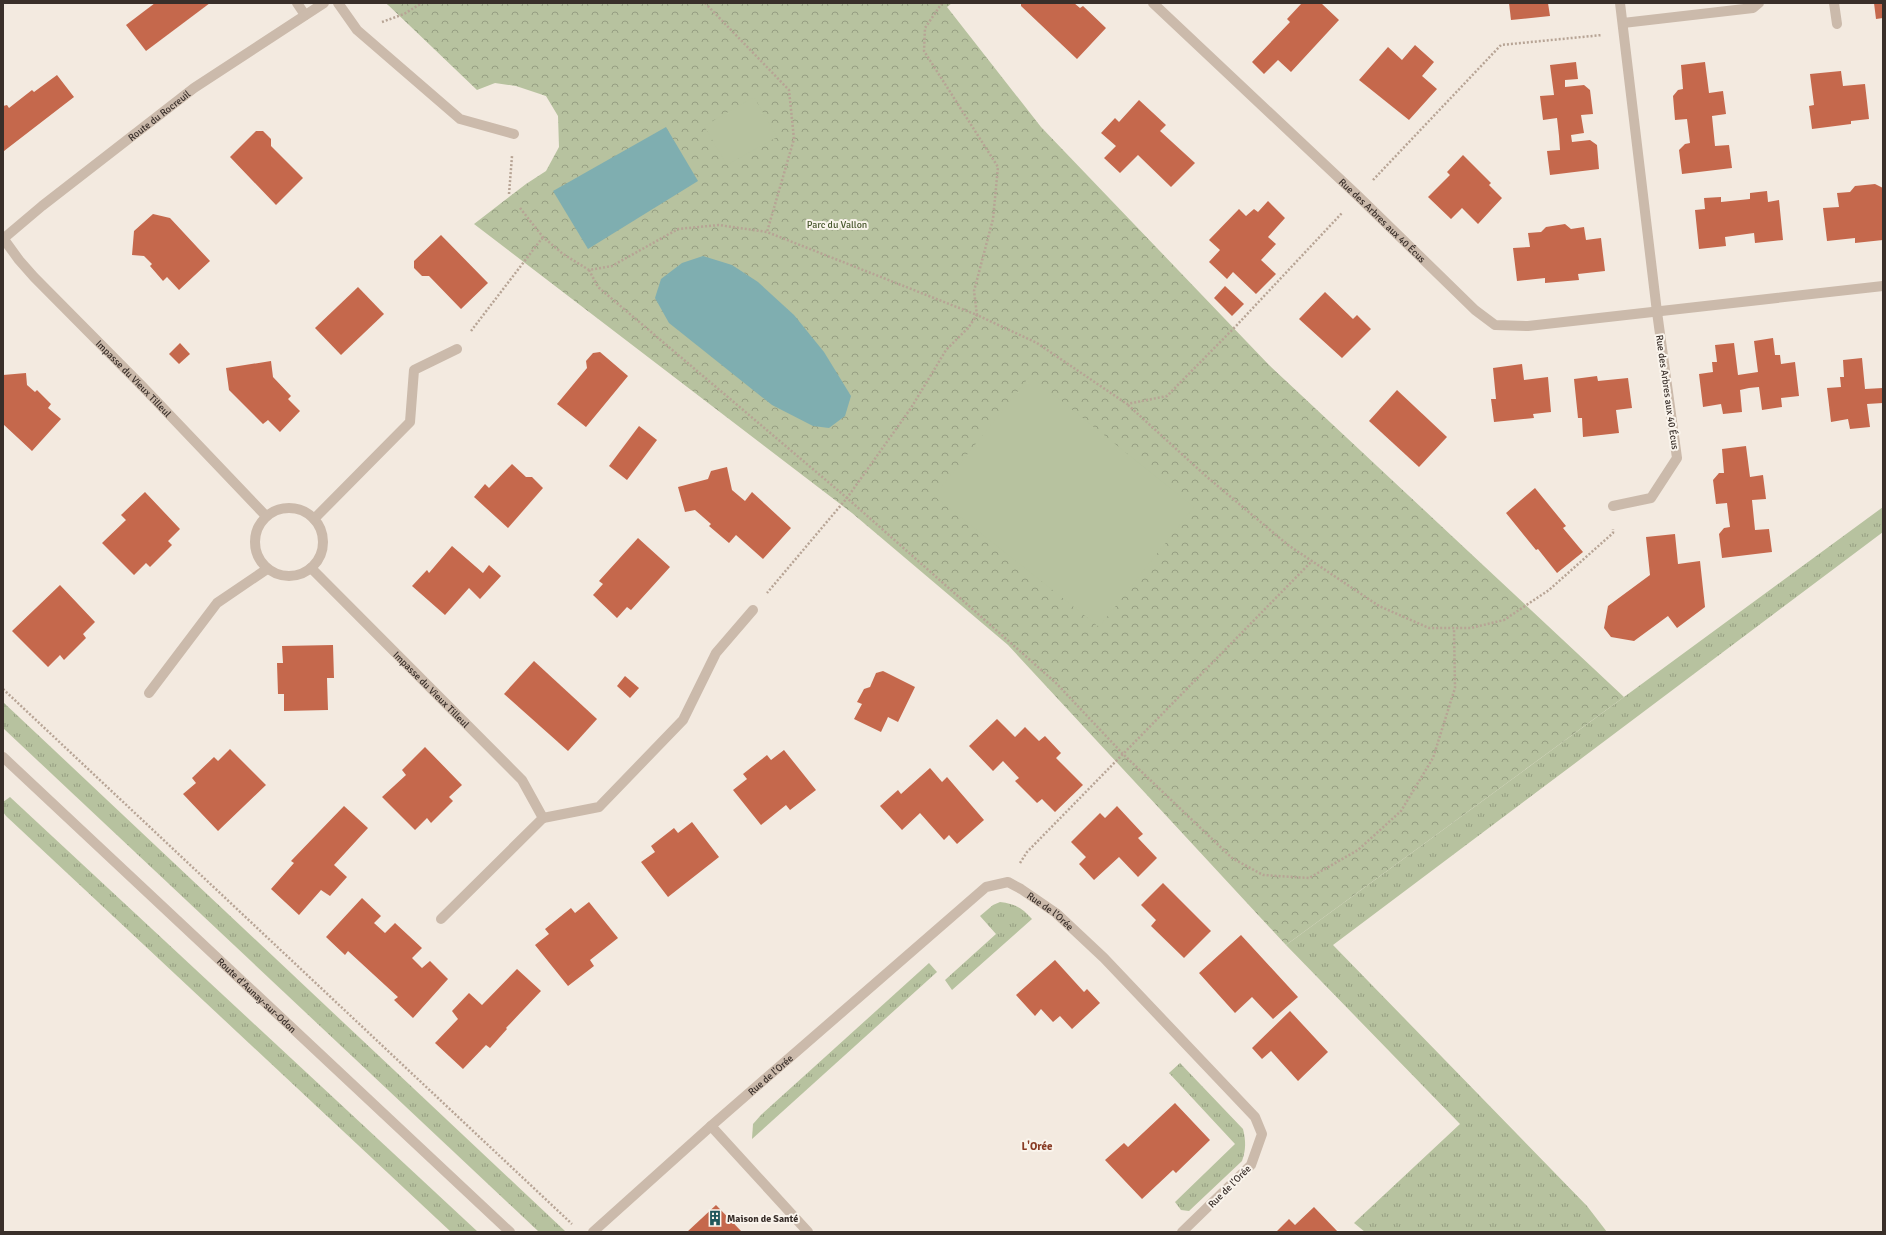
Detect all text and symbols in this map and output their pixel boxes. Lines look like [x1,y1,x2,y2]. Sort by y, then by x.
street label: Route du Rocreuil [126,88,193,144]
street label: Rue des Arbres aux 40 Écus [1336,176,1428,266]
park label: Parc du Vallon [807,219,867,231]
street label: Rue des Arbres aux 40 Écus [1653,334,1682,451]
street label: Impasse du Vieux Tilleul [93,338,173,420]
street label: Impasse du Vieux Tilleul [390,649,471,731]
street label: Rue de l'Orée [1024,890,1076,933]
street label: Route d'Aunay-sur-Odon [214,956,298,1036]
street label: Rue de l'Orée [746,1052,796,1098]
district label: L'Orée [1022,1140,1053,1153]
street label: Rue de l'Orée [1206,1163,1254,1211]
building icon: Maison de Santé [706,1209,724,1227]
place label: Maison de Santé [727,1213,798,1225]

